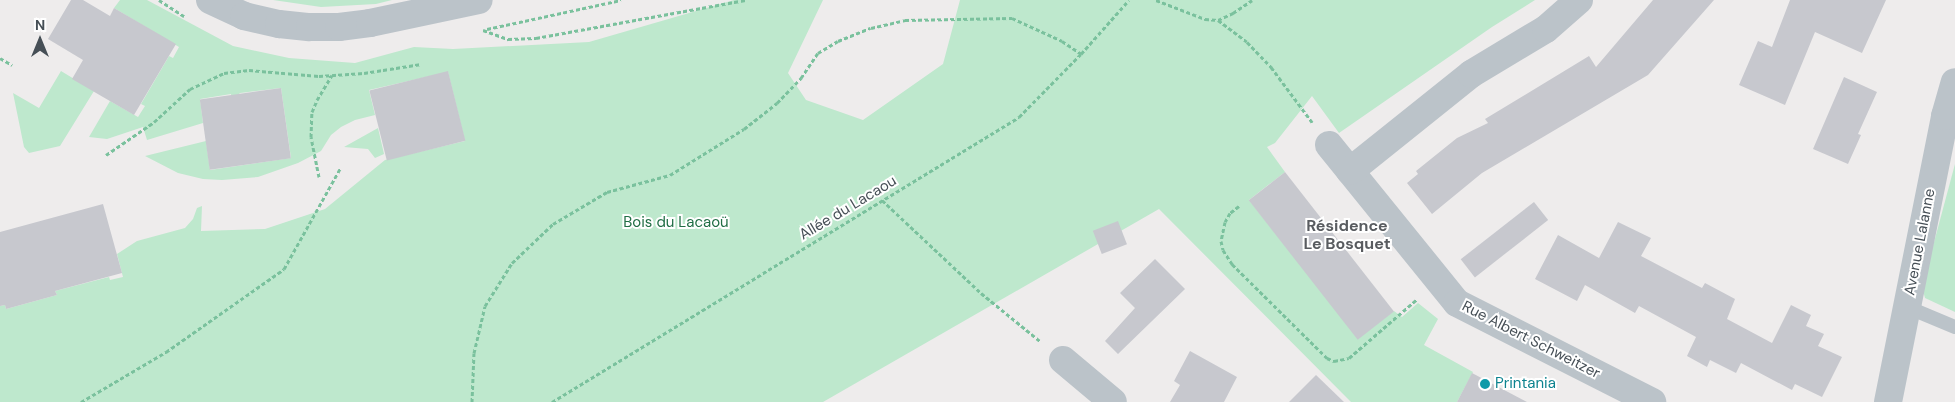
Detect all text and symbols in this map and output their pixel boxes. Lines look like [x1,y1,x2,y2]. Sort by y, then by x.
north arrow [15,15,65,65]
text: N [35,16,45,34]
street label: Allée du Lacaou [796,172,900,244]
street label: Avenue Lalanne [1901,187,1939,297]
park label: Bois du Lacaoü [623,214,729,232]
district label: Résidence Le Bosquet [1303,216,1391,254]
street label: Rue Albert Schweitzer [1459,297,1603,383]
place label: Printania [1495,375,1556,393]
marker: Printania [1479,378,1491,390]

